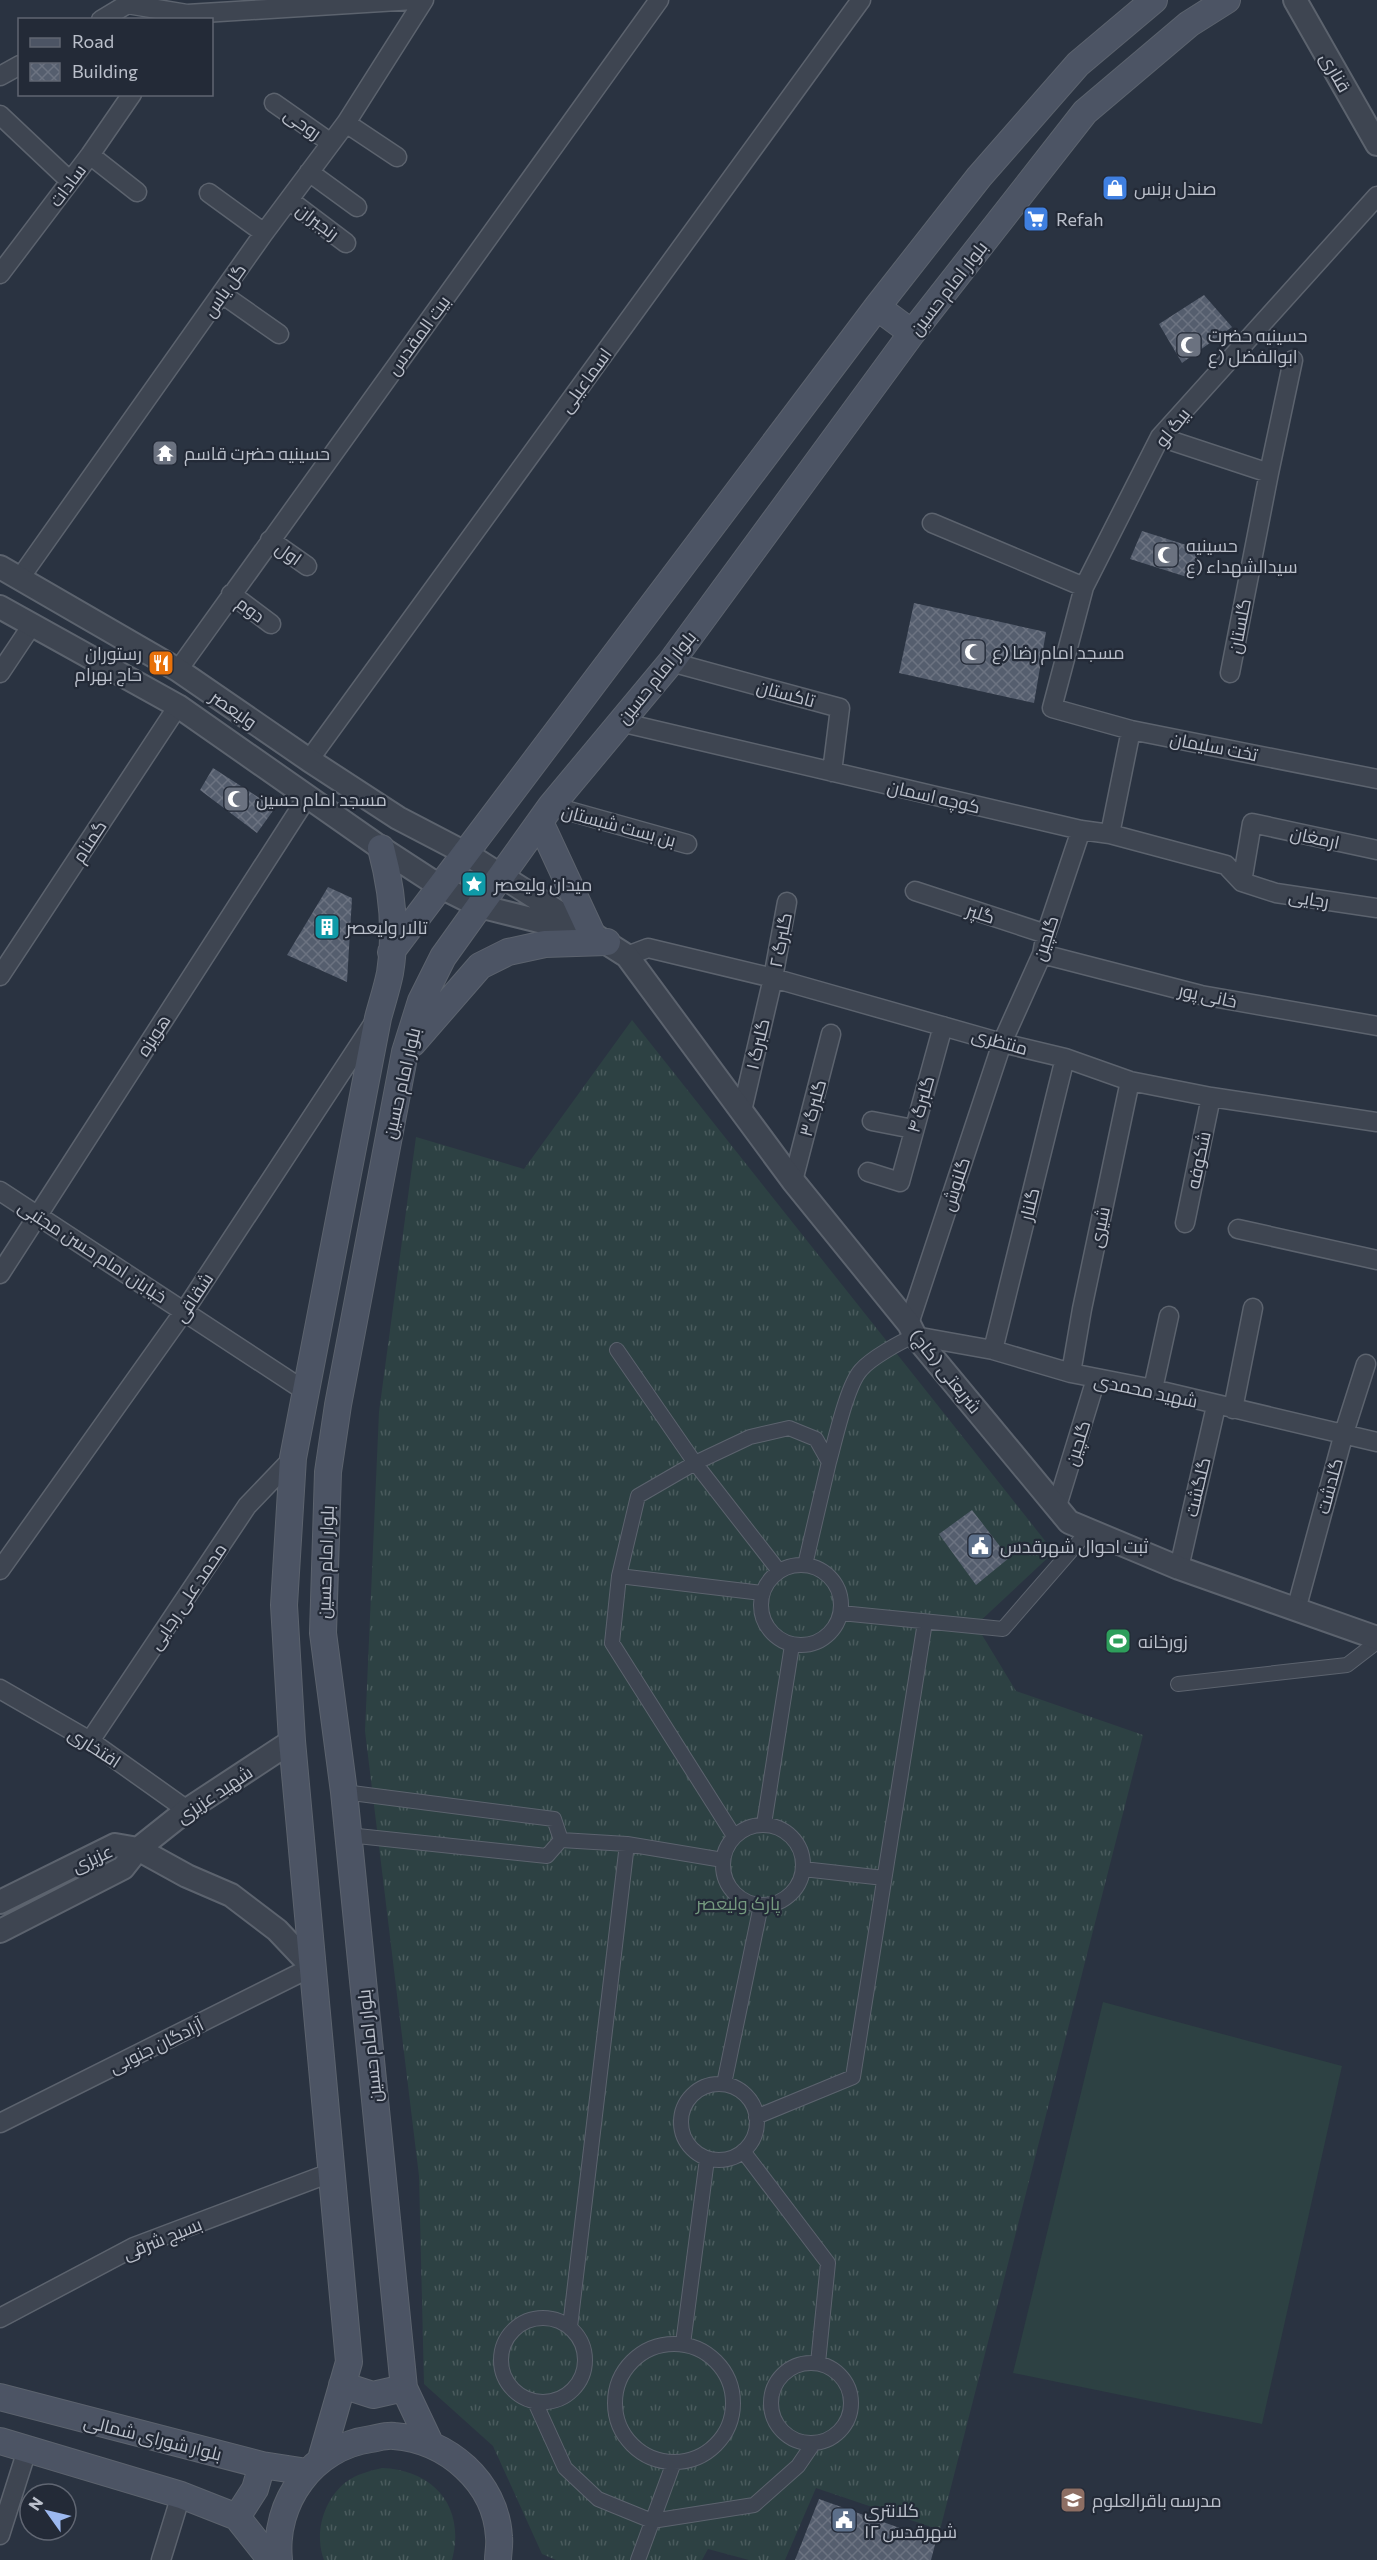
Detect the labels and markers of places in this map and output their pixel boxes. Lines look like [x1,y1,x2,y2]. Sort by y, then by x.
shop icon: صندل برنس [1100,173,1130,203]
place label: صندل برنس [1134,177,1217,200]
supermarket icon: Refah [1021,204,1051,234]
place label: Refah [1056,208,1104,230]
place label: حسینیه حضرت ابوالفضل (ع [1208,324,1308,369]
mosque icon: حسینیه حضرت ابوالفضل (ع [1174,330,1204,360]
temple icon: حسینیه حضرت قاسم [150,438,180,468]
place label: حسینیه حضرت قاسم [184,442,330,466]
place label: حسینیه سیدالشهداء (ع [1186,534,1298,579]
mosque icon: حسینیه سیدالشهداء (ع [1151,540,1181,570]
mosque icon: مسجد امام رضا (ع [958,637,988,667]
place label: مسجد امام رضا (ع [992,641,1125,665]
place label: رستوران حاج بهرام [75,642,142,687]
restaurant icon: رستوران حاج بهرام [146,648,176,678]
mosque icon: مسجد امام حسین [221,784,251,814]
place label: مسجد امام حسین [256,788,387,812]
place icon: میدان ولیعصر [459,869,489,899]
place label: میدان ولیعصر [493,873,592,896]
building icon: تالار ولیعصر [312,912,342,942]
place label: تالار ولیعصر [345,916,428,939]
public building icon: ثبت احوال شهرقدس [965,1531,995,1561]
place label: ثبت احوال شهرقدس [1000,1535,1148,1558]
sports icon: زورخانه [1103,1626,1133,1656]
place label: زورخانه [1138,1630,1188,1653]
school or university icon: مدرسه باقرالعلوم [1058,2485,1088,2515]
place label: مدرسه باقرالعلوم [1092,2489,1222,2513]
place label: کلانتری ۱۲ شهرقدس [864,2499,957,2543]
public building icon: کلانتری ۱۲ شهرقدس [829,2505,859,2535]

